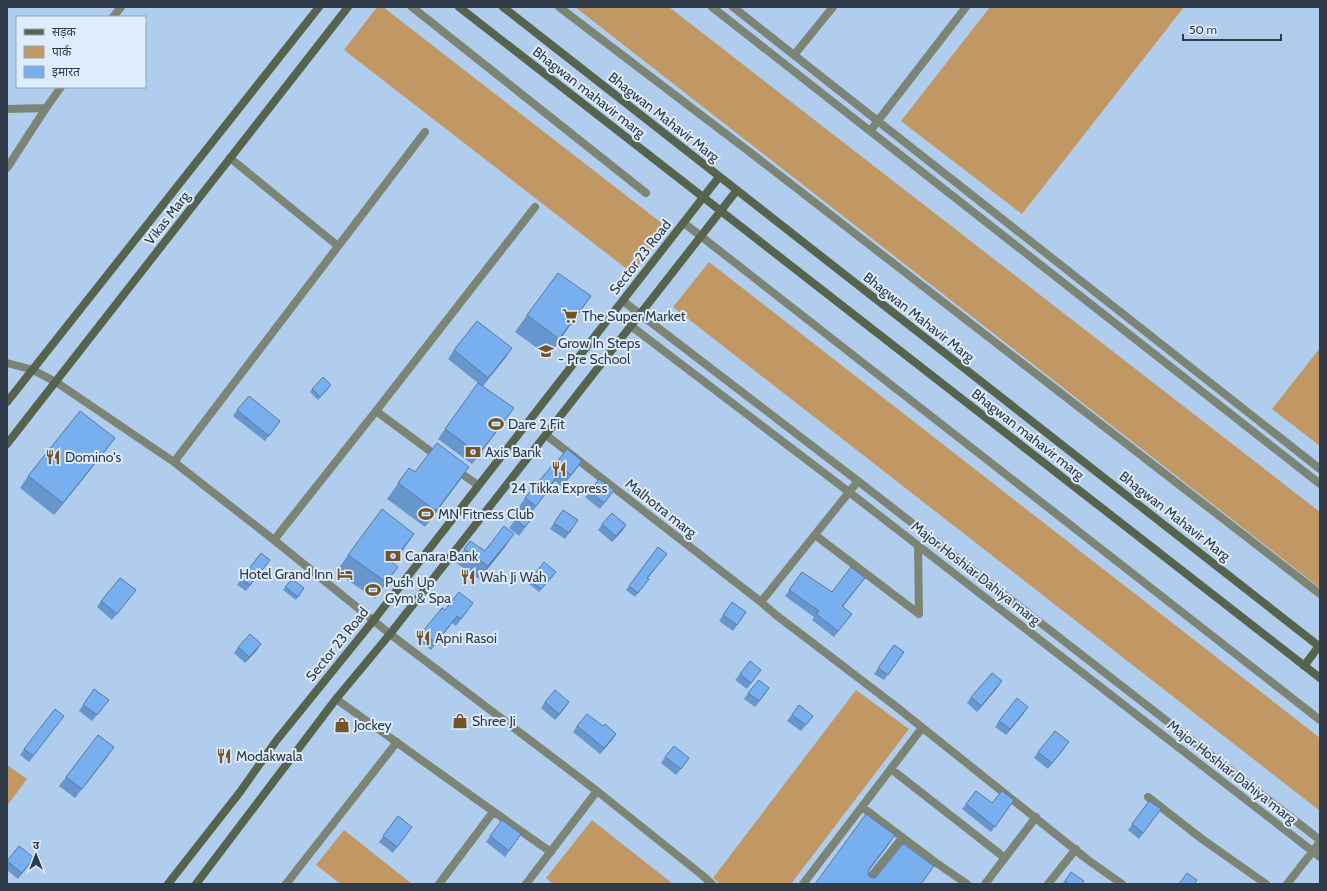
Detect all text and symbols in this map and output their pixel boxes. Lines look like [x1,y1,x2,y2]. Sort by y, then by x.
legend [16,16,146,88]
scale bar [1183,16,1281,42]
text: 50 m [1189,22,1217,37]
text: सड़क [52,24,77,39]
street label: Bhagwan mahavir marg [529,42,650,142]
text: पार्क [52,44,72,59]
text: इमारत [52,64,81,79]
street label: Bhagwan Mahavir Marg [605,68,724,167]
street label: Vikas Marg [140,187,194,248]
street label: Sector 23 Road [605,216,675,298]
street label: Bhagwan Mahavir Marg [860,268,979,367]
supermarket icon: The Super Market [561,307,579,325]
place label: The Super Market [582,307,686,325]
place label: Grow In Steps - Pre School [558,334,641,368]
school or university icon: Grow In Steps - Pre School [537,342,555,360]
street label: Bhagwan mahavir marg [968,384,1089,484]
sports icon: Dare 2 Fit [487,415,505,433]
place label: Dare 2 Fit [508,415,565,433]
bank icon: Axis Bank [464,443,482,461]
place label: Axis Bank [485,443,542,461]
restaurant icon: Domino's [44,448,62,466]
place label: Domino's [65,448,122,466]
restaurant icon: 24 Tikka Express [550,460,568,478]
street label: Bhagwan Mahavir Marg [1116,467,1235,566]
street label: Malhotra marg [622,475,701,542]
place label: 24 Tikka Express [511,479,607,497]
sports icon: MN Fitness Club [417,505,435,523]
place label: MN Fitness Club [438,505,534,523]
street label: Major Hoshiar Dahiya marg [908,517,1045,630]
bank icon: Canara Bank [384,547,402,565]
place label: Canara Bank [405,547,479,565]
place label: Hotel Grand Inn [239,565,333,583]
hotel icon: Hotel Grand Inn [336,565,354,583]
restaurant icon: Wah Ji Wah [459,568,477,586]
place label: Wah Ji Wah [480,568,547,586]
place label: Push Up Gym & Spa [385,573,451,607]
sports icon: Push Up Gym & Spa [364,581,382,599]
street label: Sector 23 Road [302,603,372,685]
restaurant icon: Apni Rasoi [414,629,432,647]
place label: Apni Rasoi [435,629,497,647]
shop icon: Shree Ji [451,712,469,730]
place label: Shree Ji [472,712,516,730]
shop icon: Jockey [333,716,351,734]
place label: Jockey [353,716,392,734]
street label: Major Hoshiar Dahiya marg [1164,716,1301,829]
restaurant icon: Modakwala [215,747,233,765]
place label: Modakwala [236,747,303,765]
north arrow [16,835,56,875]
text: उ [33,838,40,852]

